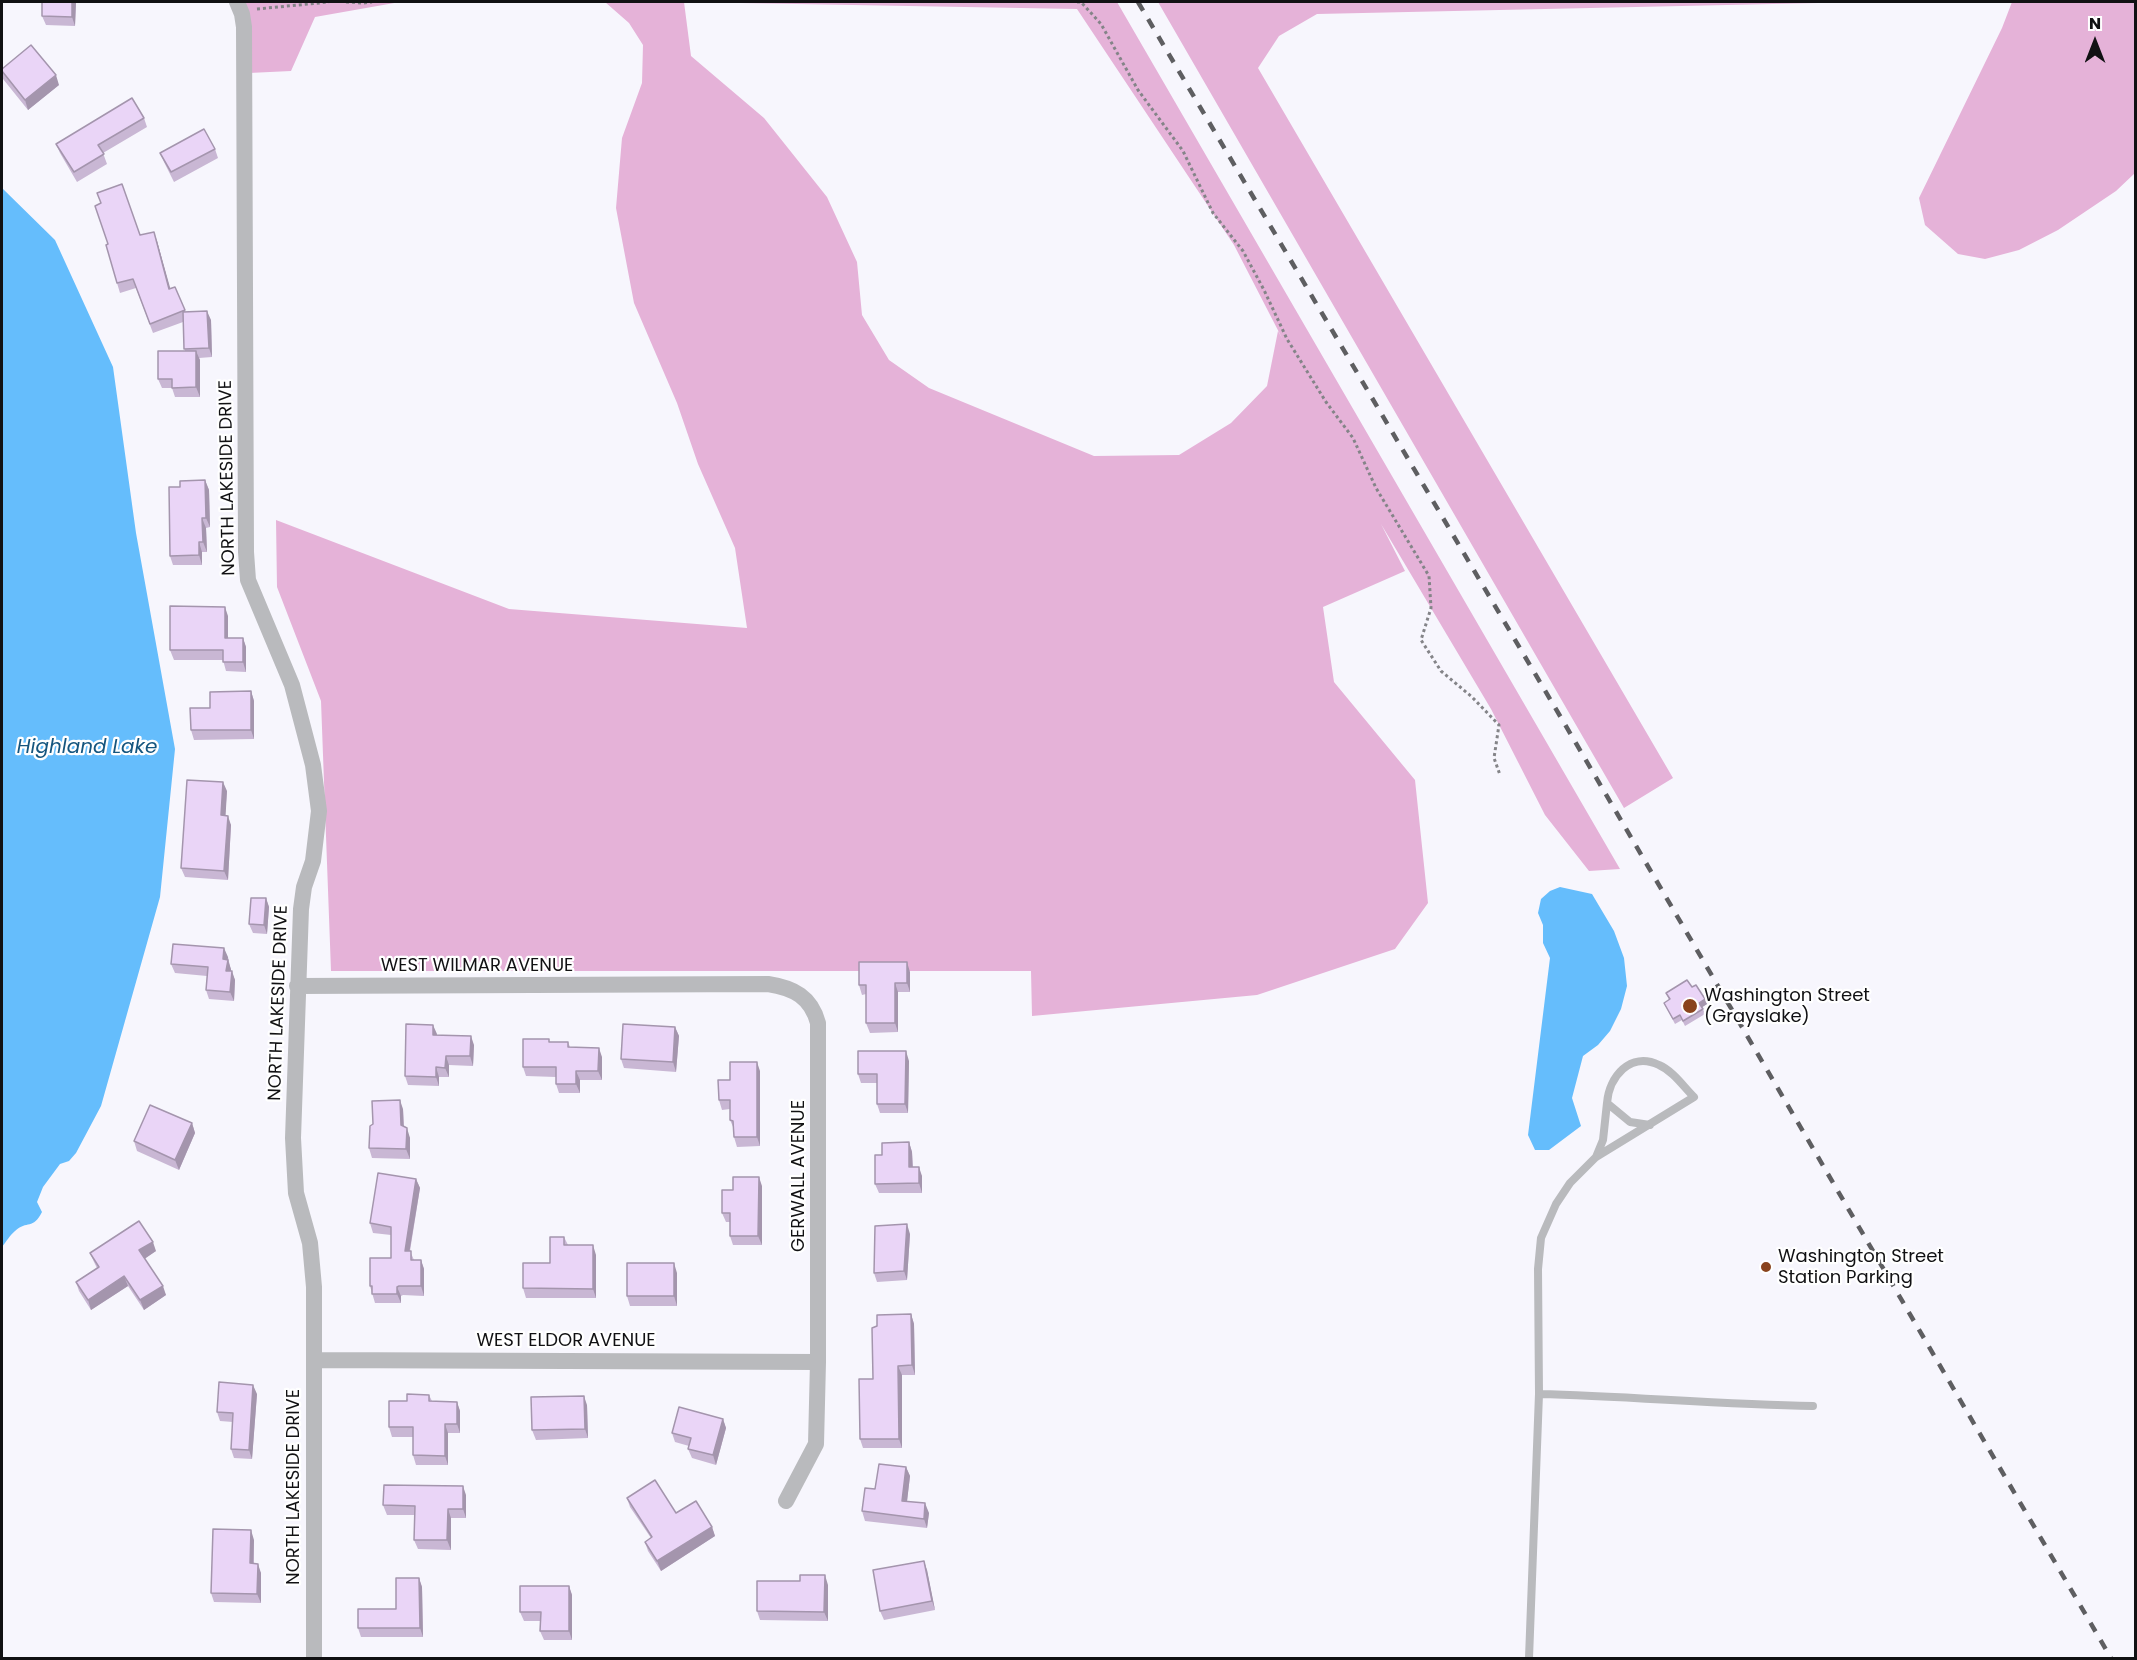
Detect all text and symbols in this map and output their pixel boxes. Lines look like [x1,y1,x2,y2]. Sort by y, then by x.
north arrow [2065,12,2125,72]
text: N [2089,12,2101,35]
street label: NORTH LAKESIDE DRIVE [215,380,241,576]
water label: Highland Lake [17,736,157,760]
street label: NORTH LAKESIDE DRIVE [265,905,293,1101]
street label: WEST WILMAR AVENUE [381,955,573,977]
place label: Washington Street (Grayslake) [1704,985,1870,1028]
marker: Washington Street (Grayslake) [1681,997,1699,1015]
street label: GERWALL AVENUE [788,1100,810,1252]
place label: Washington Street Station Parking [1778,1246,1944,1288]
marker: Washington Street Station Parking [1759,1260,1773,1274]
street label: WEST ELDOR AVENUE [476,1330,656,1352]
street label: NORTH LAKESIDE DRIVE [283,1389,305,1585]

